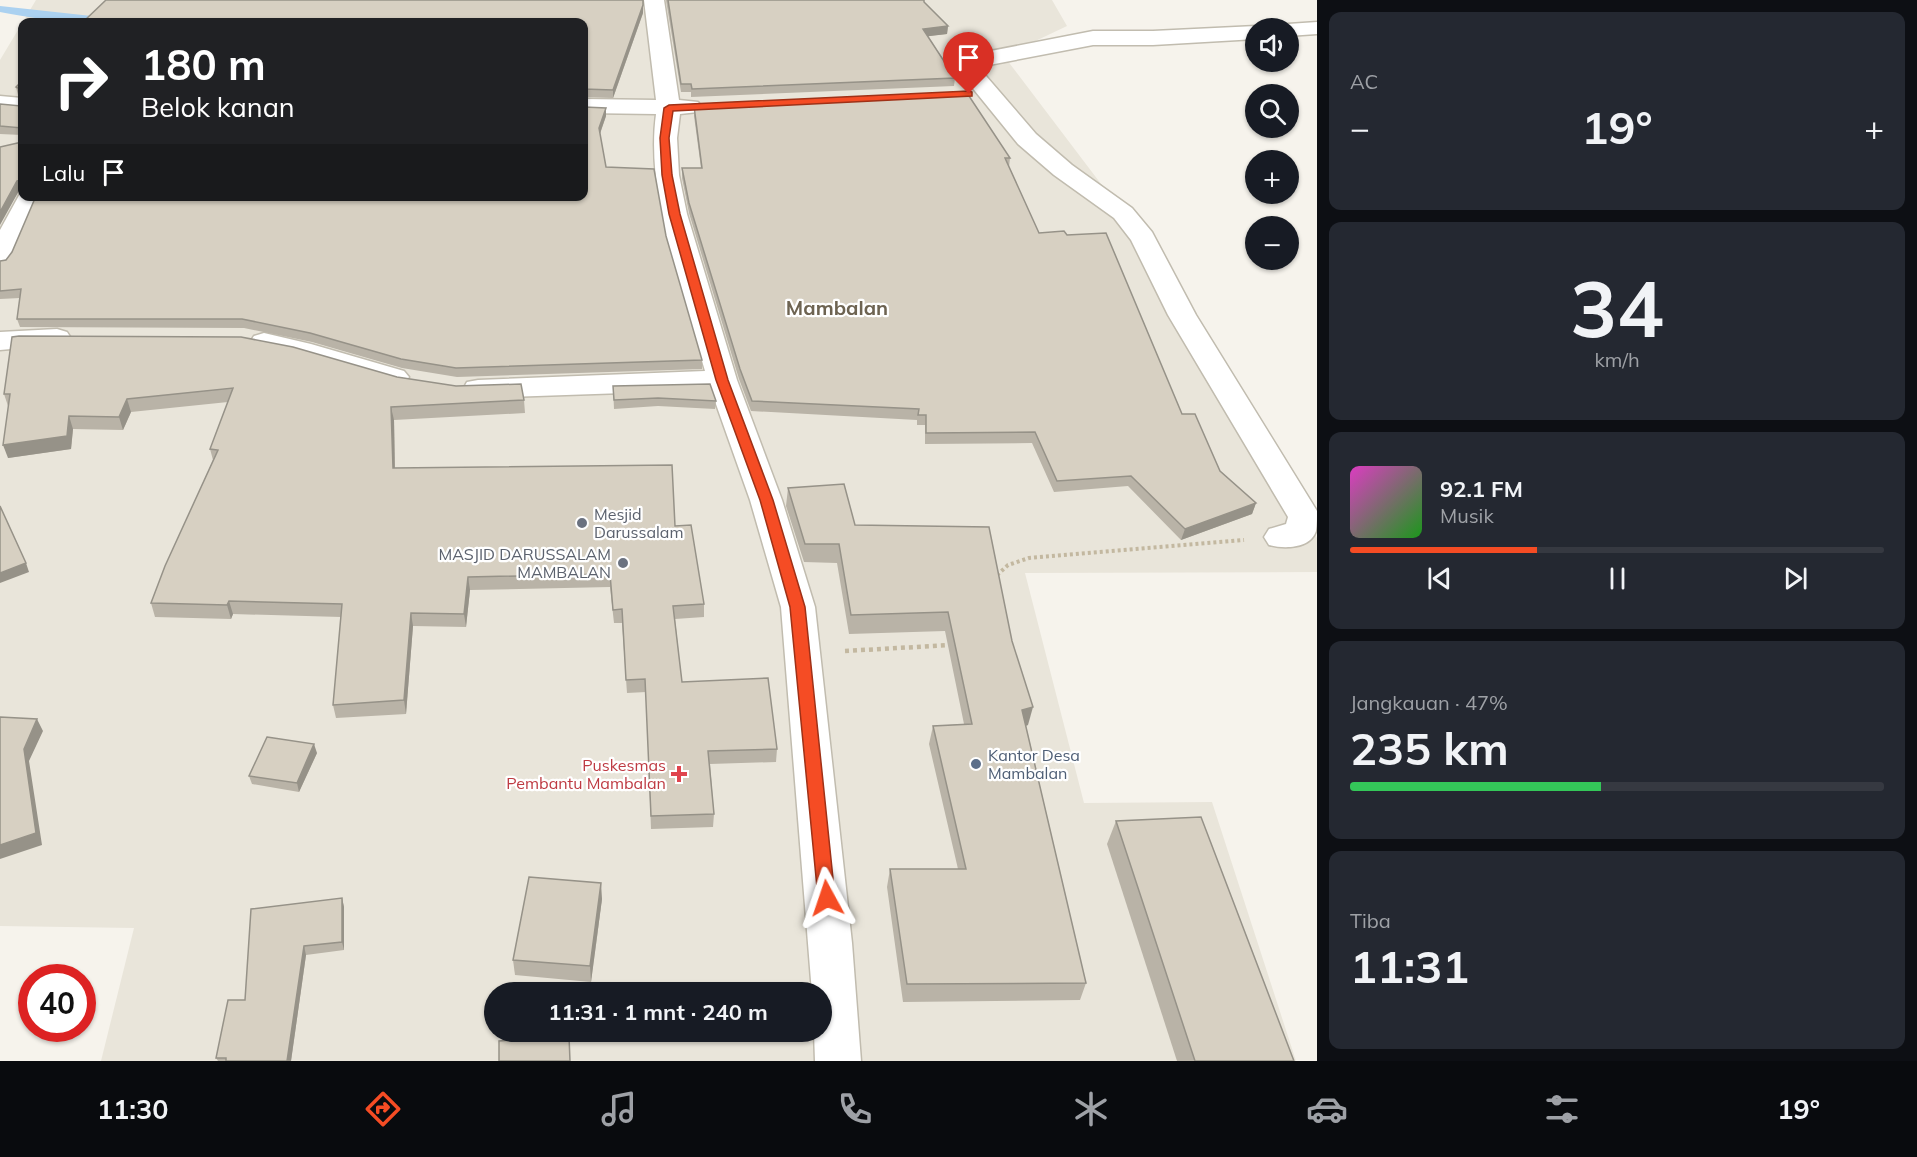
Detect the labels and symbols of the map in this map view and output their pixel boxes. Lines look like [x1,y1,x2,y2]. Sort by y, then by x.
pin [943,32,994,94]
district label: Mambalan [786,295,888,320]
place label: Mesjid Darussalam [594,504,684,542]
marker: Mesjid Darussalam [575,516,589,530]
place label: MASJID DARUSSALAM MAMBALAN [438,544,611,582]
marker: MASJID DARUSSALAM MAMBALAN [616,556,630,570]
place label: Kantor Desa Mambalan [988,745,1080,783]
place label: Puskesmas Pembantu Mambalan [506,755,666,793]
marker: Kantor Desa Mambalan [969,757,983,771]
marker: Puskesmas Pembantu Mambalan [670,765,688,783]
position arrow [795,866,859,930]
speed limit sign: 40 [18,964,96,1042]

